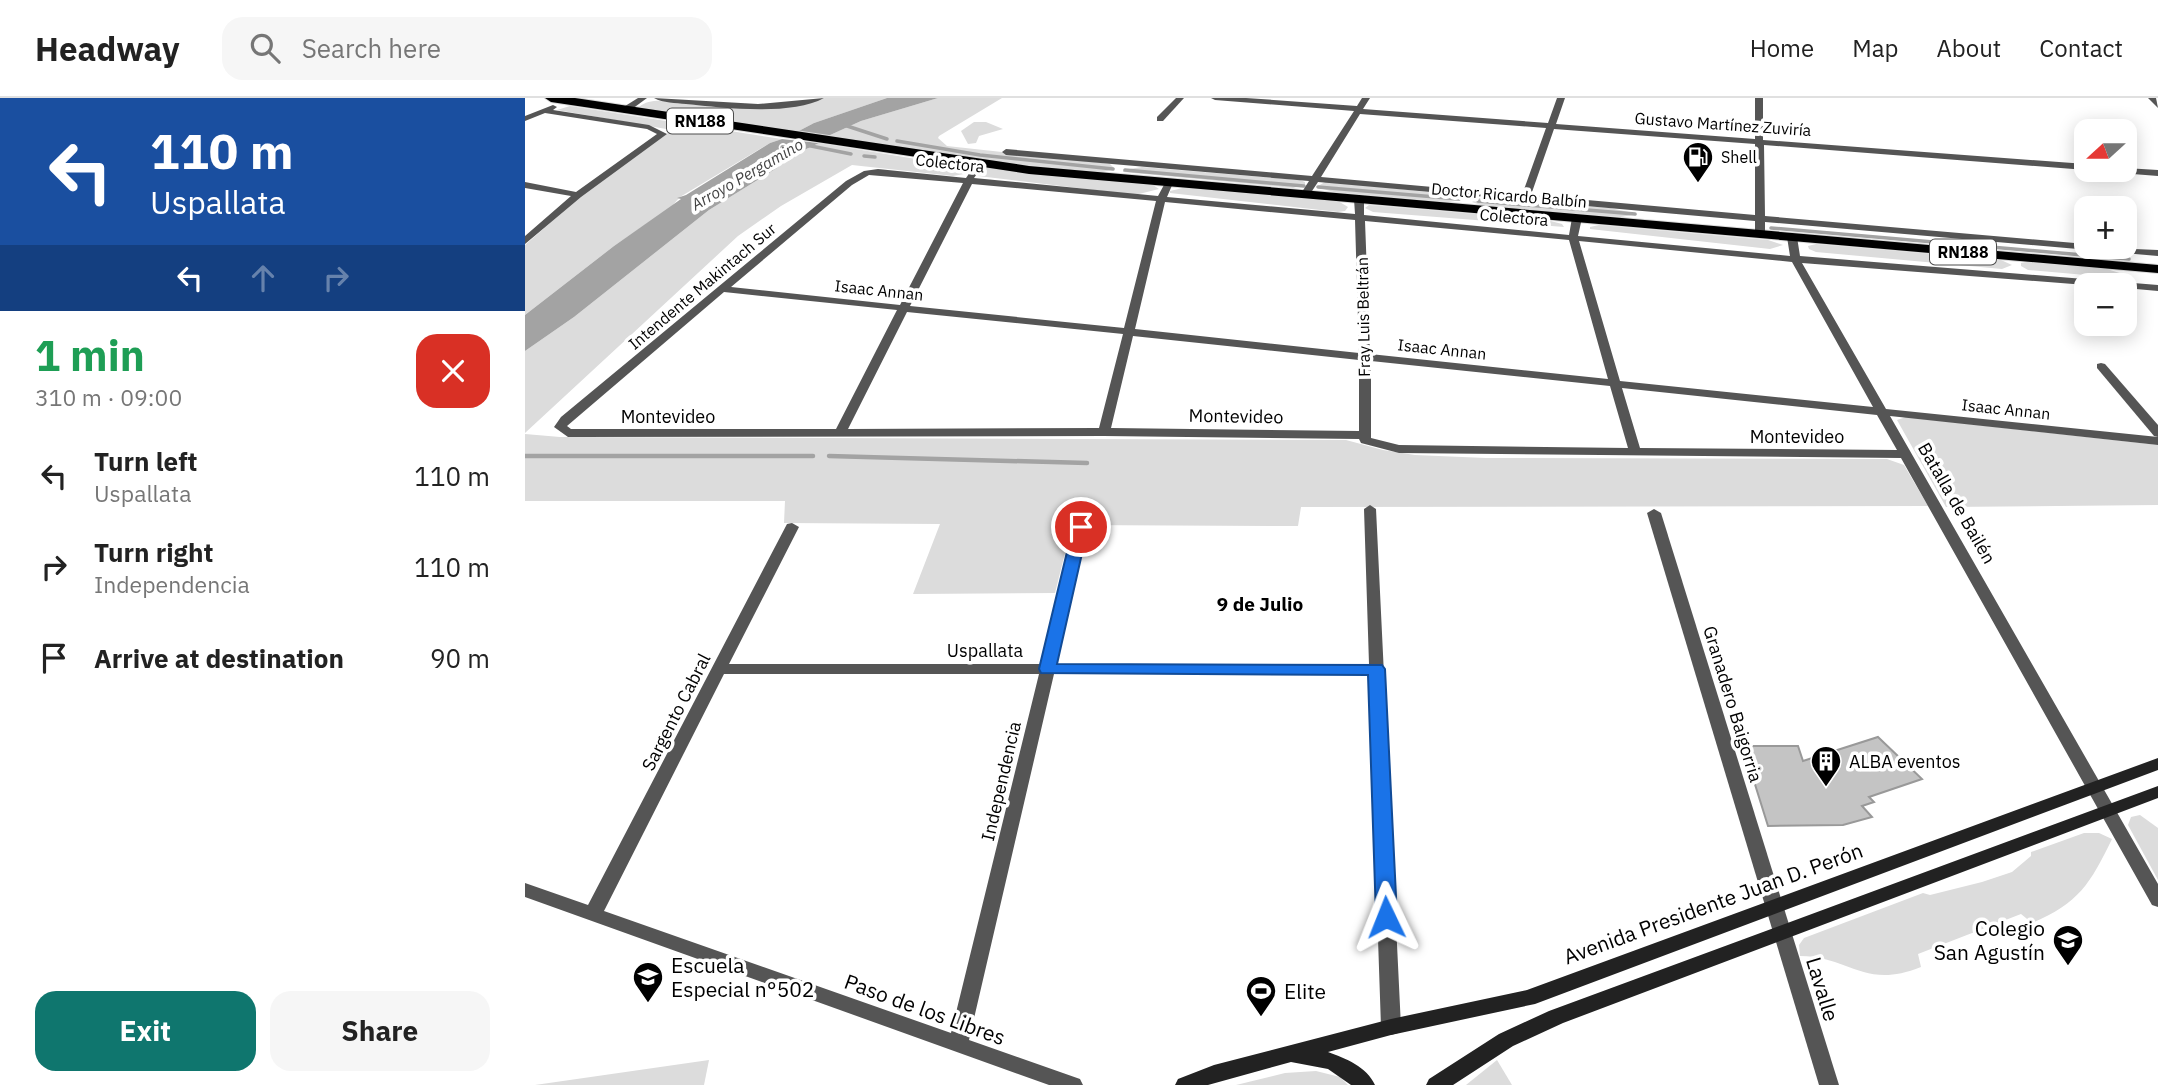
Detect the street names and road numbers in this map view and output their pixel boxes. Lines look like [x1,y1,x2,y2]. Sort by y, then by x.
road number: RN188 [667,108,733,134]
street label: Gustavo Martínez Zuviría [1634,108,1812,140]
street label: Colectora [915,149,986,177]
street label: Doctor Ricardo Balbín [1430,178,1588,212]
street label: Colectora [1479,204,1550,230]
street label: Intendente Makintach Sur [624,218,780,354]
road number: RN188 [1930,240,1996,264]
street label: Fray Luis Beltrán [1352,257,1374,377]
street label: Isaac Annan [834,275,924,305]
street label: Isaac Annan [1397,334,1487,364]
street label: Isaac Annan [1961,394,2051,424]
street label: Montevideo [1188,404,1284,428]
street label: Montevideo [621,405,715,428]
street label: Montevideo [1750,425,1844,448]
street label: Batalla de Bailén [1913,438,2001,568]
street label: Granadero Baigorria [1698,623,1768,785]
street label: Uspallata [947,639,1024,662]
street label: Sargento Cabral [637,649,715,775]
street label: Independencia [976,719,1026,843]
street label: Avenida Presidente Juan D. Perón [1559,836,1867,970]
street label: Lavalle [1800,953,1846,1025]
street label: Paso de los Libres [841,967,1009,1051]

